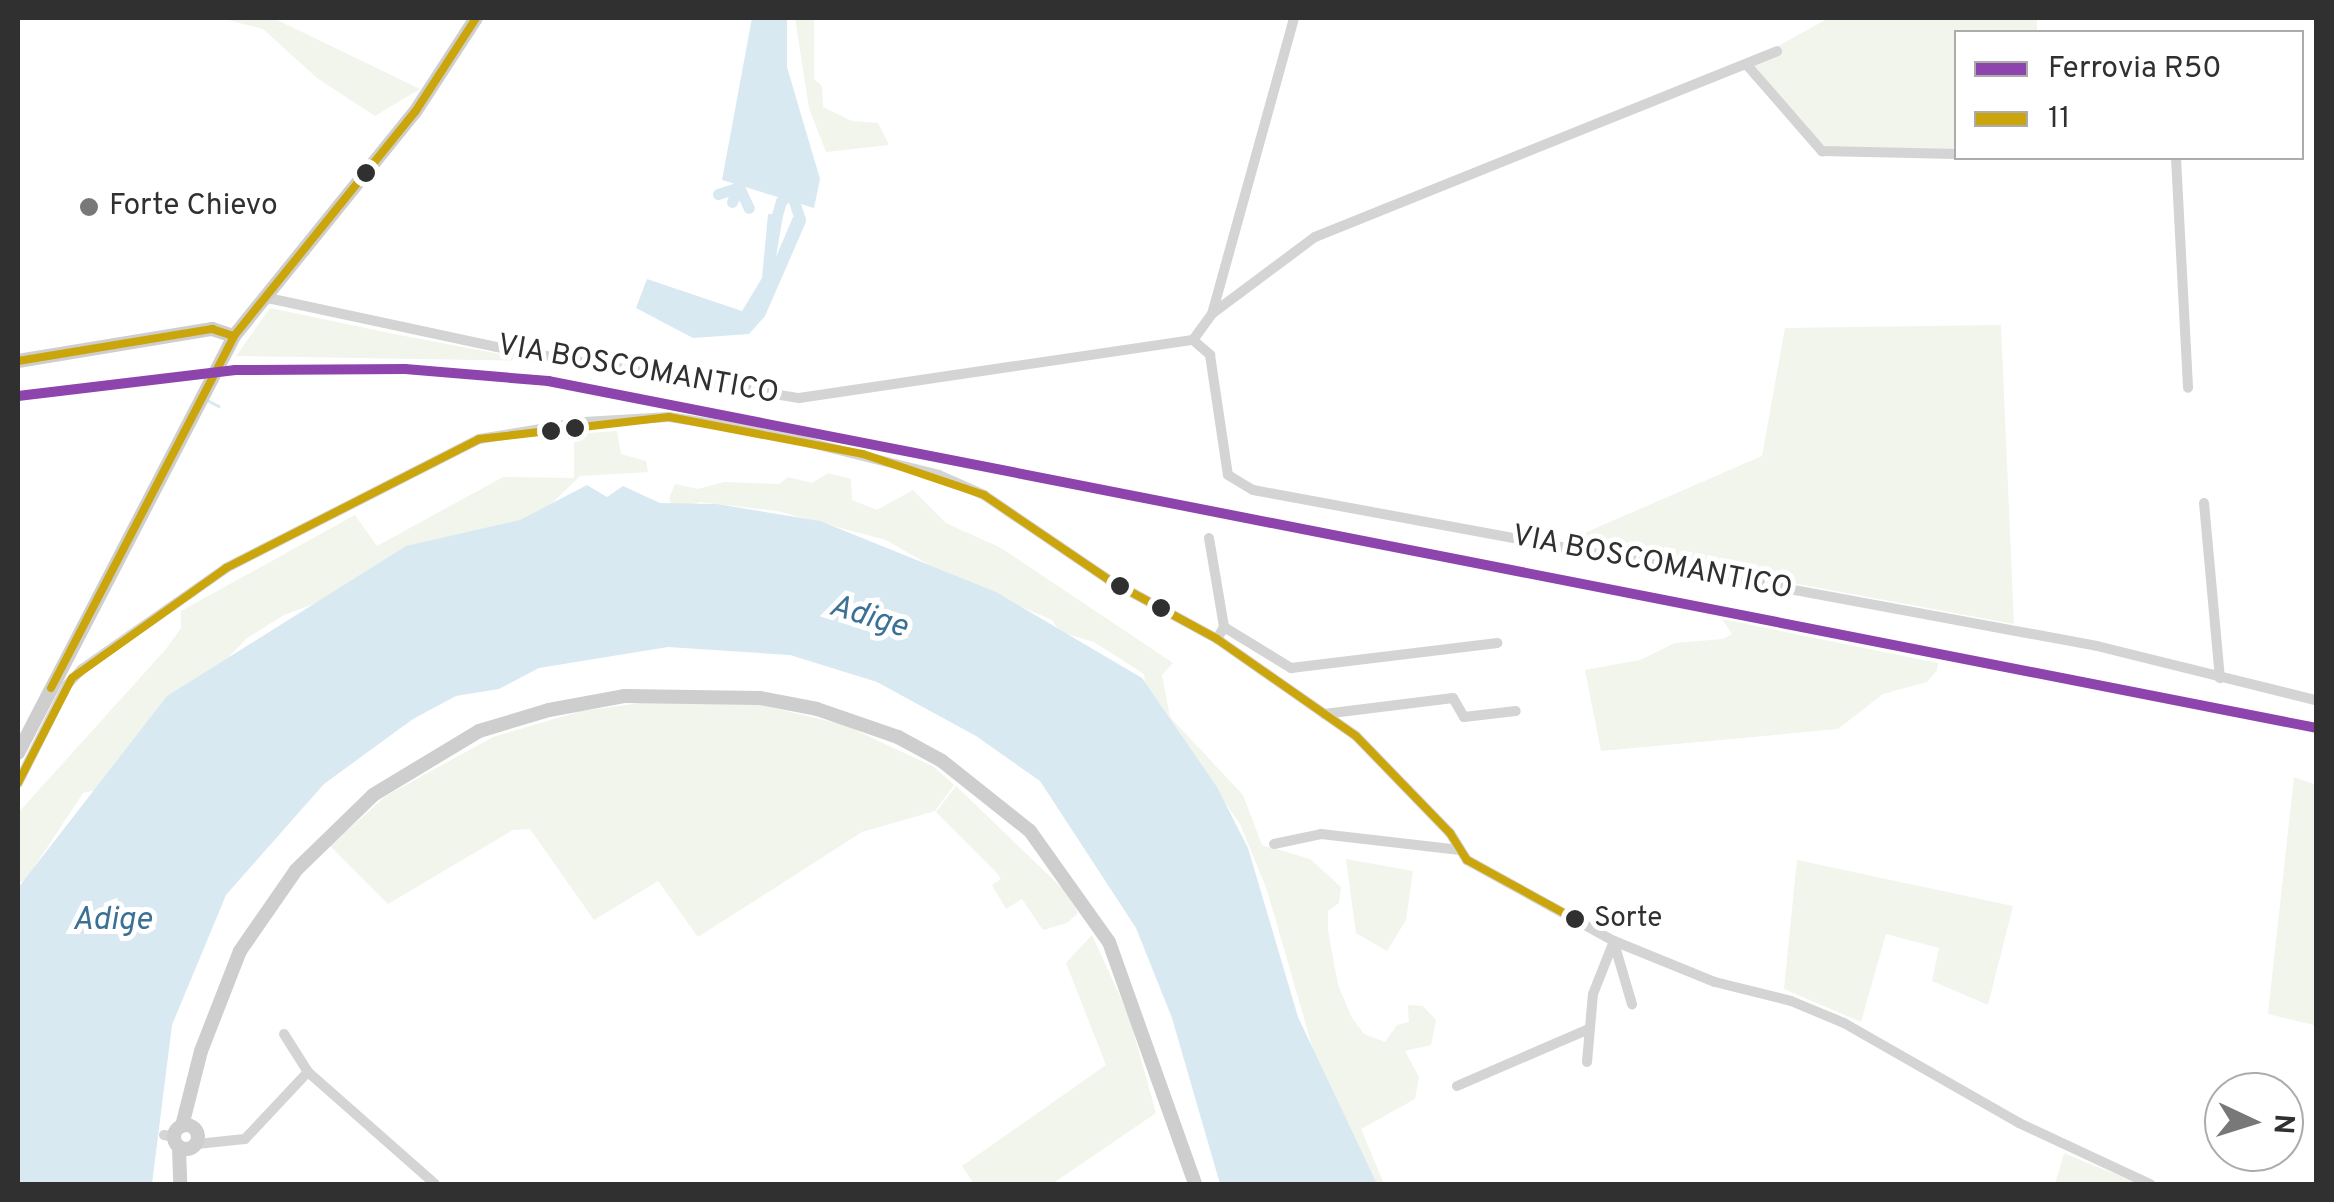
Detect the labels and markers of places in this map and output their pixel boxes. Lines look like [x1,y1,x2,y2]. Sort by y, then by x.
unlabelled marker [356,163,376,183]
place label: Forte Chievo [109,189,278,225]
marker: Forte Chievo [78,196,100,218]
unlabelled marker [565,418,585,438]
unlabelled marker [541,421,561,441]
unlabelled marker [1110,576,1130,596]
unlabelled marker [1151,598,1171,618]
place label: Sorte [1594,902,1662,936]
marker: Sorte [1565,909,1585,929]

